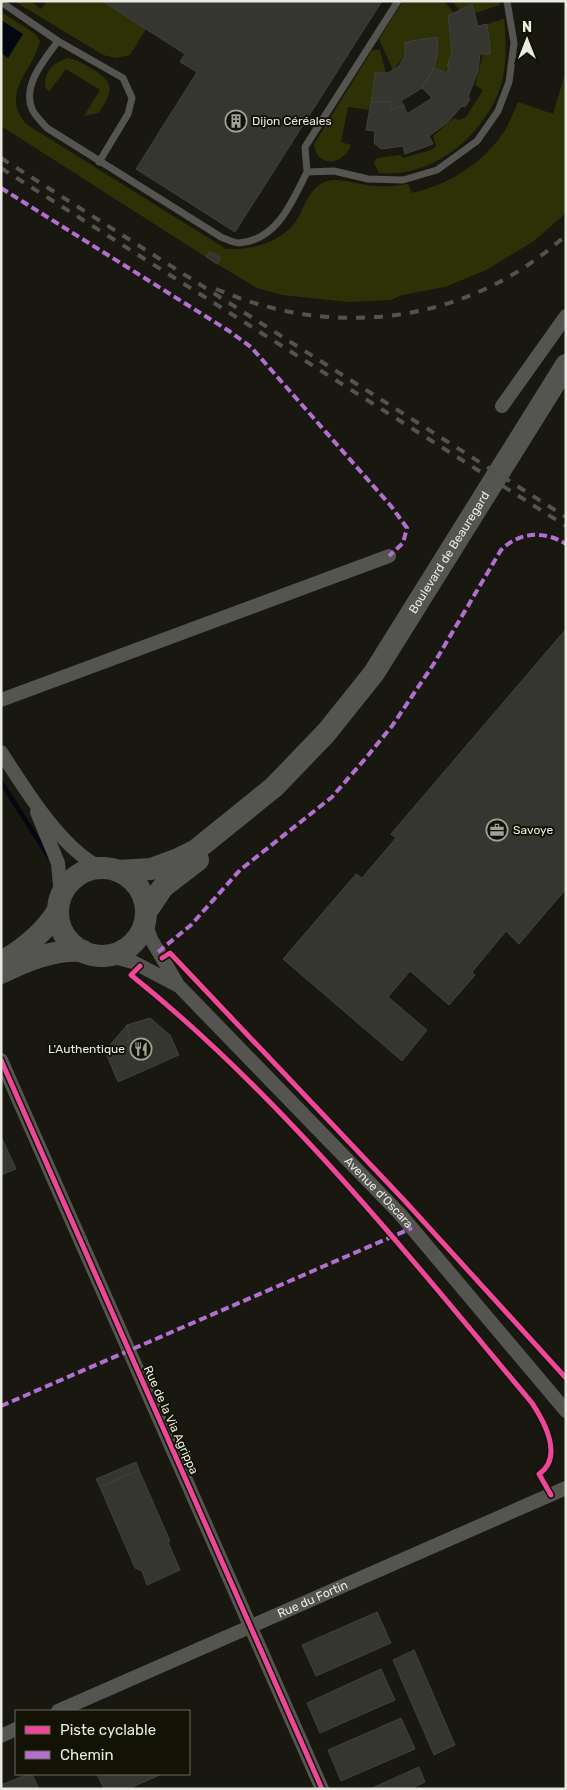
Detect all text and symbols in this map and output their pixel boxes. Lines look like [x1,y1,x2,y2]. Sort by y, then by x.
north arrow [502,15,552,65]
text: N [522,19,532,36]
building icon: Dijon Céréales [224,109,248,133]
place label: Dijon Céréales [252,114,332,128]
street label: Boulevard de Beauregard [406,489,492,616]
office icon: Savoye [485,818,509,842]
place label: Savoye [513,823,553,837]
restaurant icon: L'Authentique [129,1037,153,1061]
place label: L'Authentique [48,1042,125,1056]
street label: Avenue d'Oscara [341,1154,416,1231]
street label: Rue de la Via Agrippa [141,1364,201,1476]
street label: Rue du Fortin [275,1578,350,1621]
legend [15,1710,190,1775]
text: Piste cyclable [60,1721,156,1739]
text: Chemin [60,1746,114,1764]

